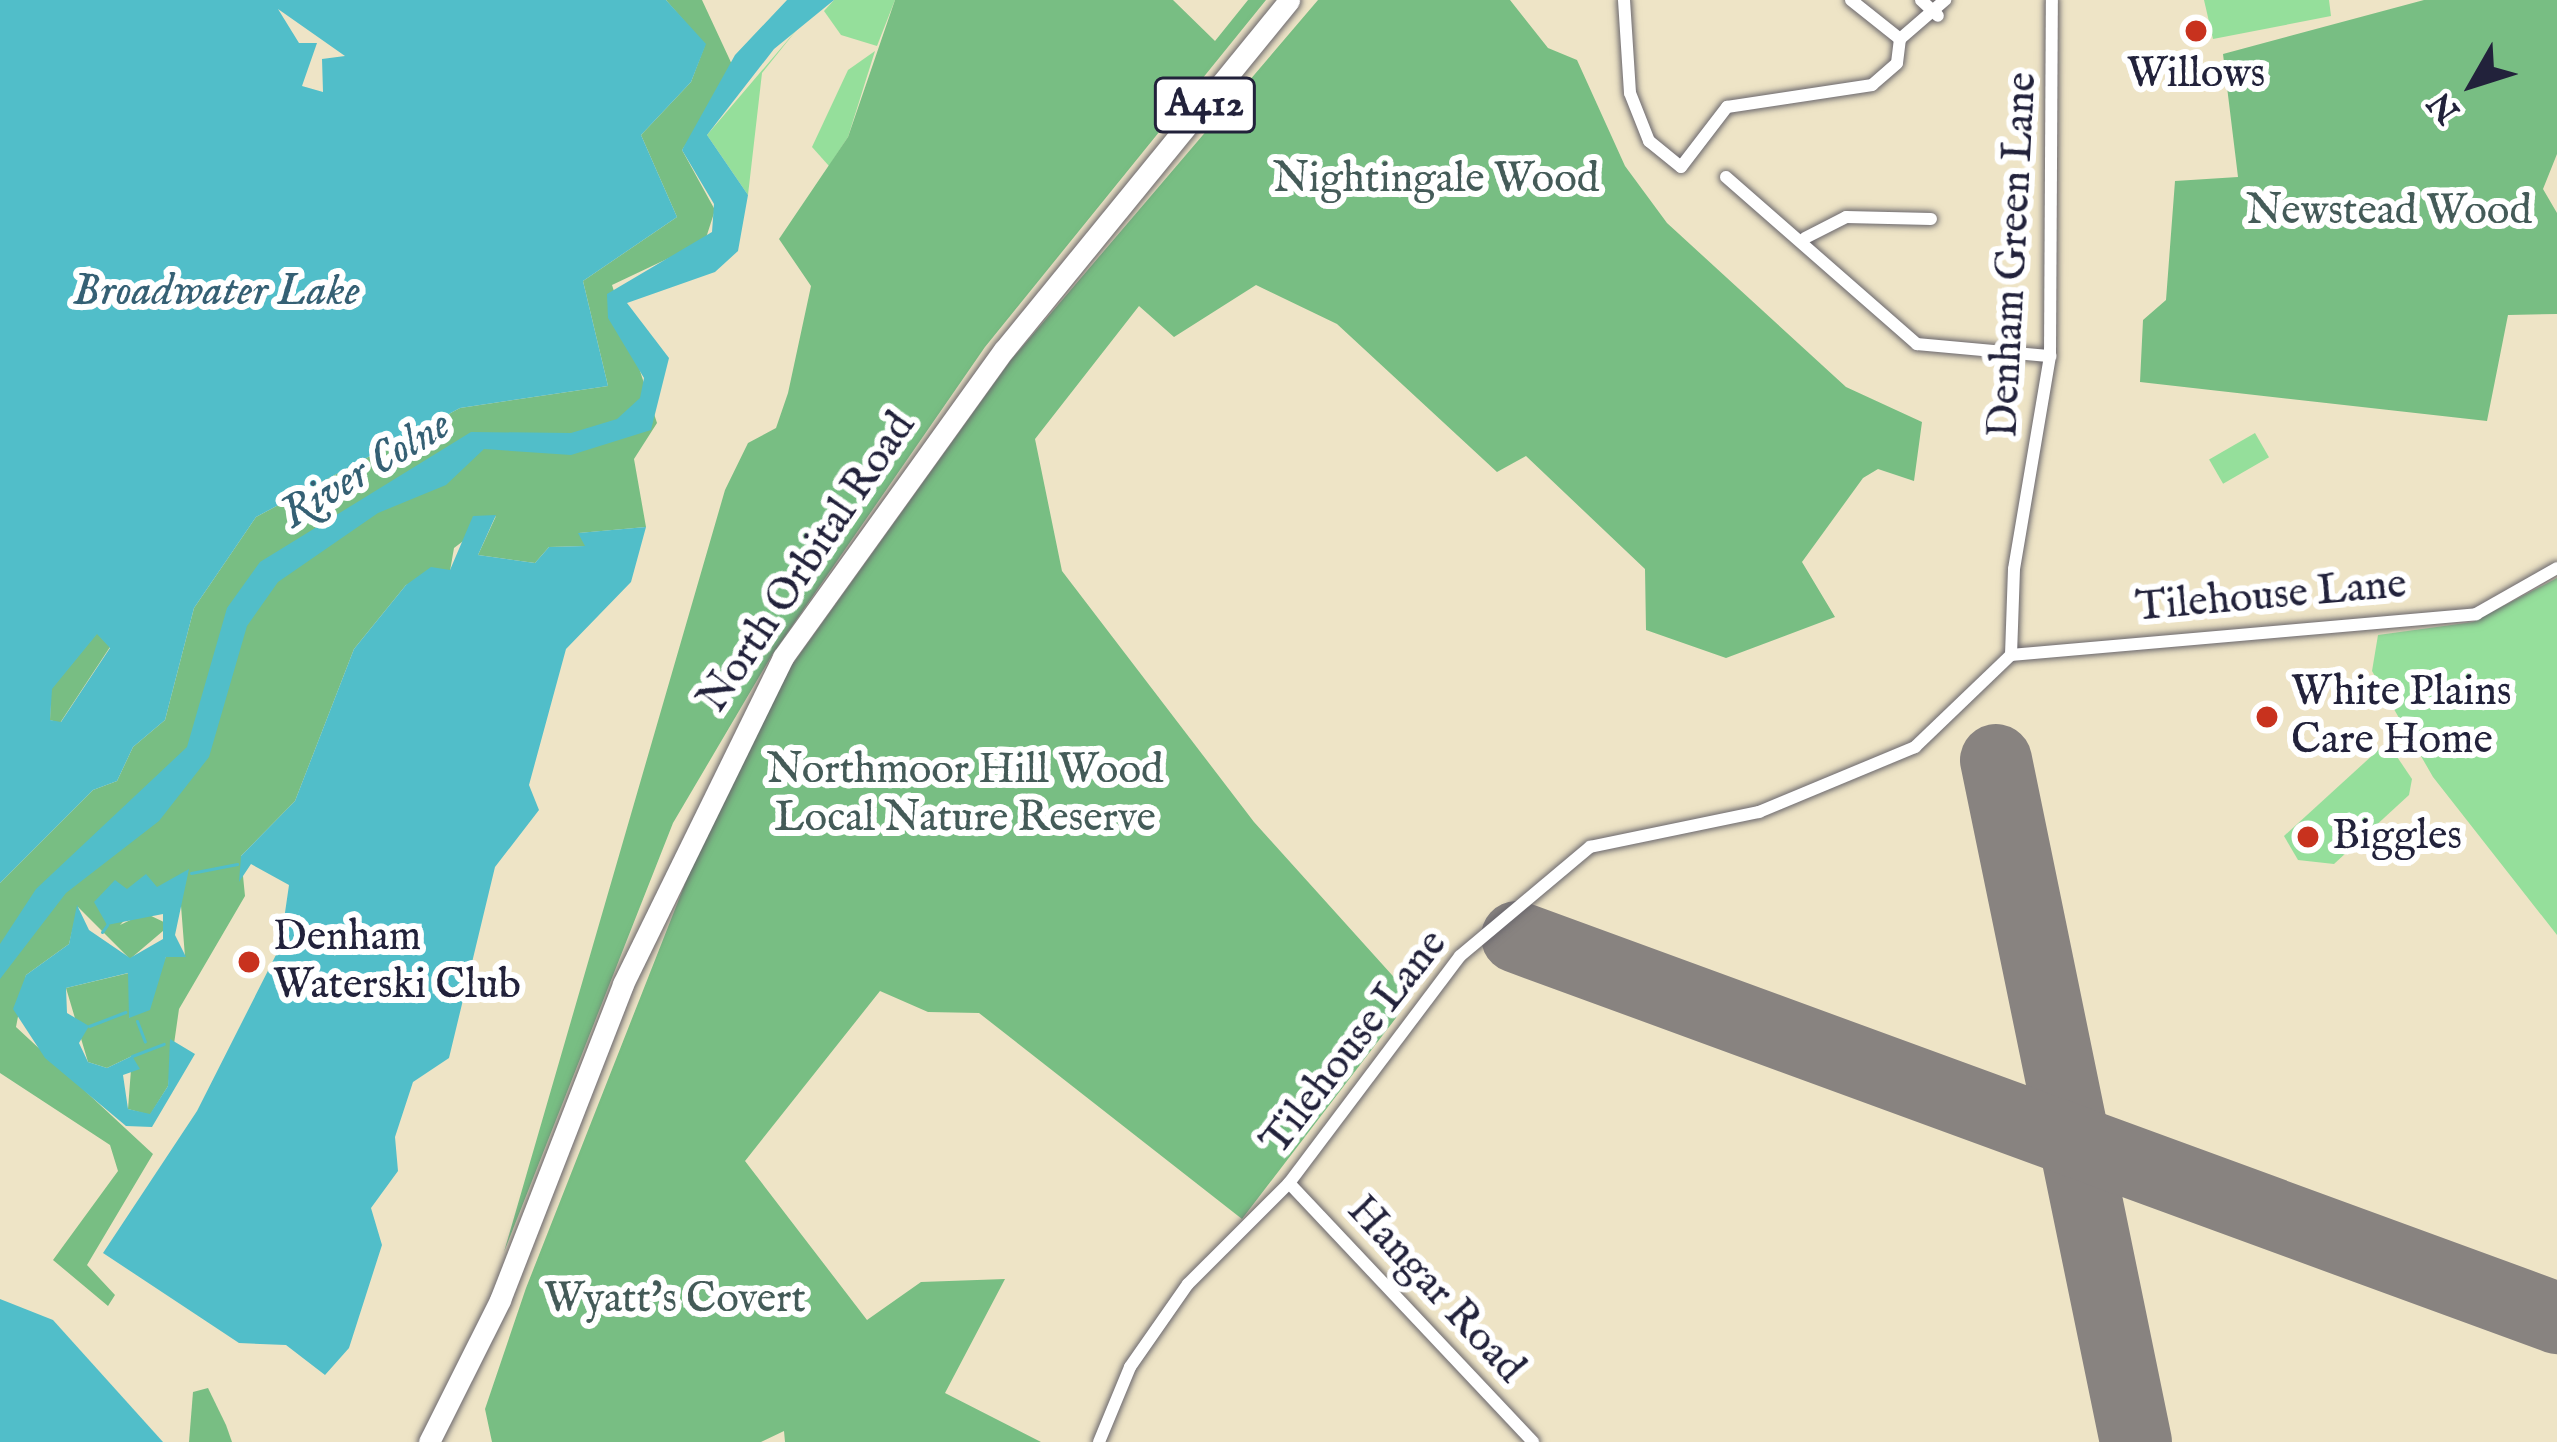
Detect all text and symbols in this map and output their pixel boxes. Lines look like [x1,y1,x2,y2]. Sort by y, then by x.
marker: Willows [2183,18,2209,44]
north arrow [2413,24,2533,144]
place label: Willows [2127,50,2265,100]
street label: Denham Green Lane [1979,71,2049,439]
road number: A412 [1151,72,1259,138]
text: N [2420,82,2470,131]
park label: Nightingale Wood [1273,155,1599,205]
park label: Newstead Wood [2246,187,2532,237]
water label: Broadwater Lake [72,265,360,319]
water label: River Colne [271,398,461,542]
street label: North Orbital Road [689,403,927,723]
street label: Tilehouse Lane [2133,560,2409,634]
place label: White Plains Care Home [2291,668,2512,766]
marker: White Plains Care Home [2254,704,2280,730]
park label: Northmoor Hill Wood Local Nature Reserve [767,746,1163,844]
place label: Biggles [2332,812,2462,862]
marker: Biggles [2295,824,2321,850]
place label: Denham Waterski Club [273,913,521,1012]
street label: Tilehouse Lane [1252,920,1458,1166]
marker: Denham Waterski Club [236,949,262,975]
street label: Hangar Road [1336,1186,1534,1394]
park label: Wyatt's Covert [544,1275,806,1325]

